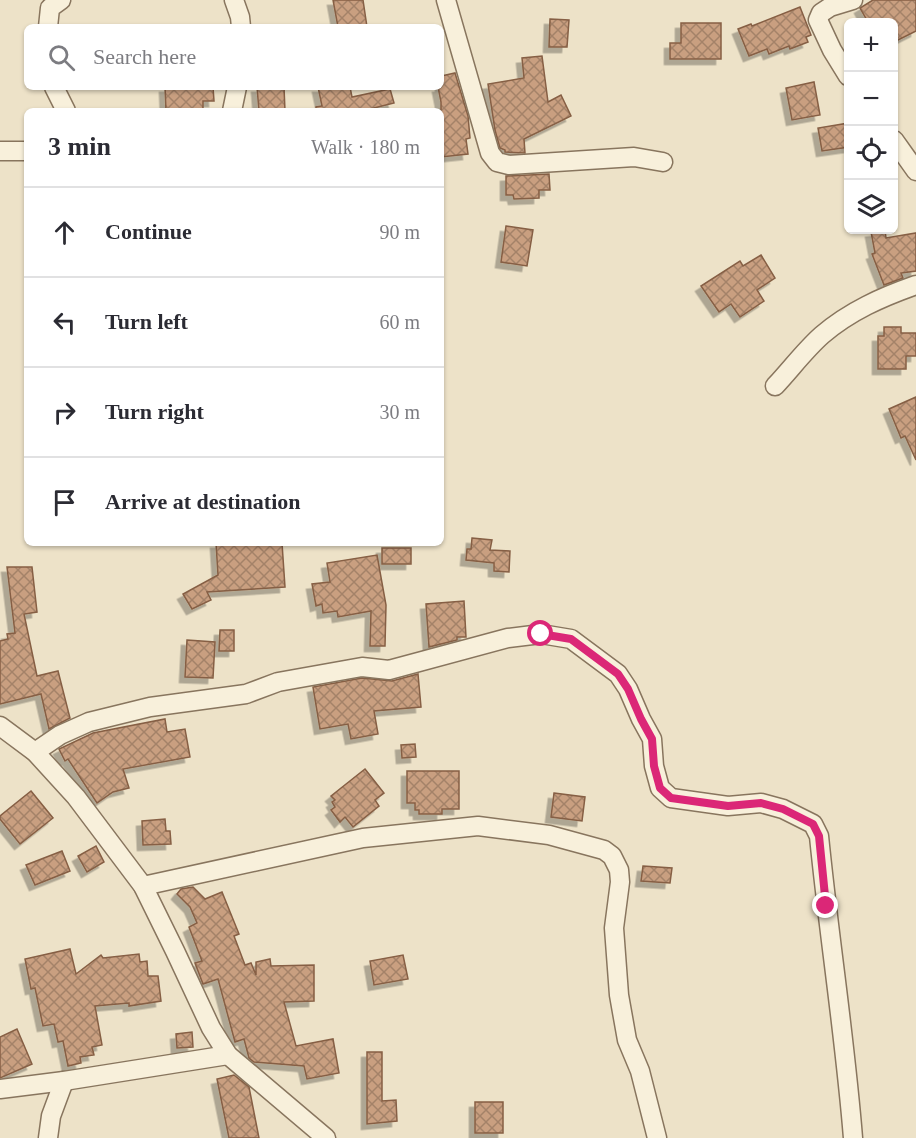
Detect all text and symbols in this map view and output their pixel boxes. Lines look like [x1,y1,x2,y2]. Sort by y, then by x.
map controls [844,18,898,234]
button: + [844,18,898,72]
search box [24,24,444,90]
icon: search [45,41,78,74]
text: Search here [93,44,196,69]
button: − [844,72,898,126]
button: locate [844,126,898,180]
text: 3 min [48,132,111,161]
text: Walk · 180 m [311,136,420,158]
button: layers [844,180,898,234]
icon: ahead [48,216,81,249]
text: Continue [105,219,192,244]
text: 90 m [379,221,420,243]
icon: left [48,306,81,339]
text: Turn left [105,309,188,334]
text: 60 m [379,311,420,333]
icon: right [48,396,81,429]
text: Turn right [105,399,204,424]
text: 30 m [379,401,420,423]
icon: arrive [48,486,81,519]
text: Arrive at destination [105,489,301,514]
route start [527,620,553,646]
route end [812,892,838,918]

